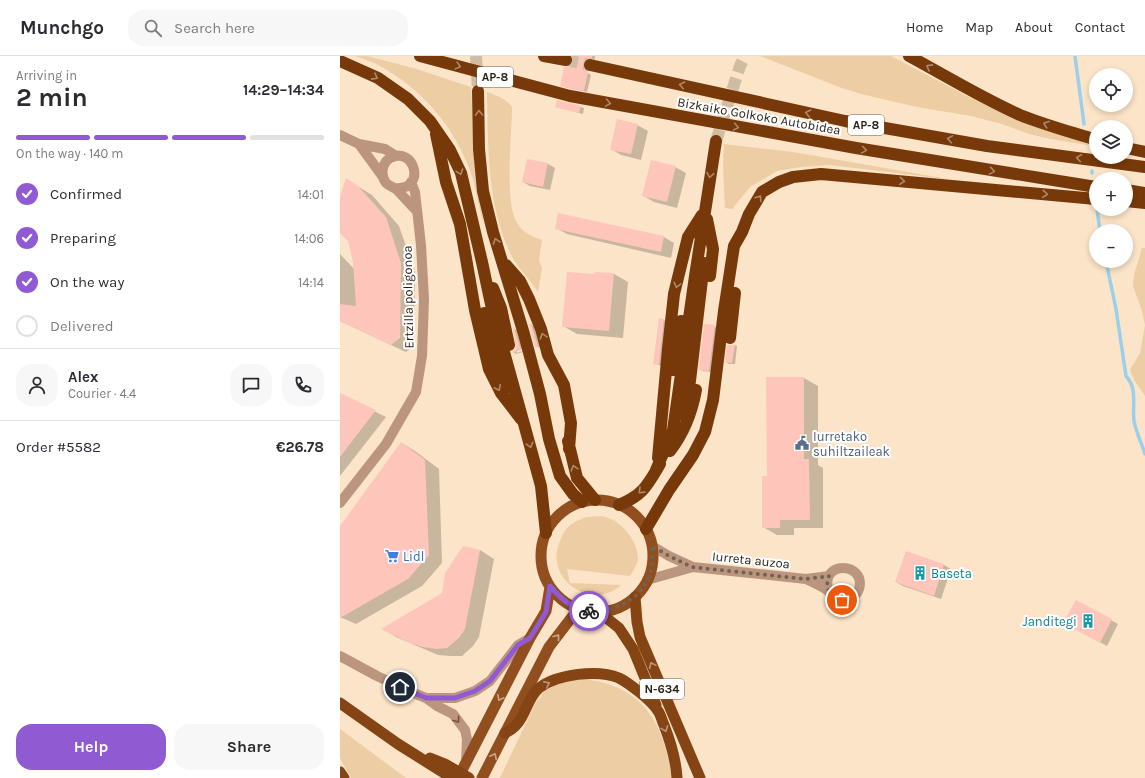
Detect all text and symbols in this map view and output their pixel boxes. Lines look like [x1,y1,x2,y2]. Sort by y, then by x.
search box [128,10,408,46]
text: Munchgo [20,17,104,39]
icon: search [142,17,164,39]
text: Search here [174,19,255,37]
text: Home [906,19,943,36]
text: Map [965,19,993,36]
text: About [1015,19,1053,36]
text: Contact [1075,19,1125,36]
one-way arrow [454,61,461,70]
one-way arrow [926,64,933,71]
road number: AP-8 [477,67,513,87]
text: Arriving in [16,68,77,83]
map controls [1089,68,1133,268]
button: locate [1089,68,1133,112]
one-way arrow [371,72,379,80]
text: 14:29–14:34 [243,81,324,99]
one-way arrow [678,81,685,89]
text: 2 min [16,82,88,113]
street label: Bizkaiko Golkoko Autobidea [676,94,842,138]
one-way arrow [605,98,611,107]
one-way arrow [805,109,812,117]
one-way arrow [474,110,483,116]
road number: AP-8 [848,115,884,135]
one-way arrow [1042,120,1049,129]
button: layers [1089,120,1133,164]
one-way arrow [733,122,739,130]
one-way arrow [947,135,953,144]
one-way arrow [861,145,867,154]
text: On the way · 140 m [16,146,123,161]
one-way arrow [1076,154,1082,163]
one-way arrow [989,166,995,175]
one-way arrow [455,169,463,176]
one-way arrow [706,172,715,179]
button: + [1089,172,1133,216]
one-way arrow [899,176,905,185]
icon: check [16,183,38,205]
text: Confirmed [50,185,122,203]
text: 14:01 [297,187,324,202]
one-way arrow [1042,189,1048,198]
one-way arrow [755,195,762,202]
button: − [1089,224,1133,268]
icon: check [16,227,38,249]
text: Preparing [50,229,116,247]
text: 14:06 [294,231,324,246]
one-way arrow [492,237,501,244]
street label: Ertzilla poligonoa [400,245,416,349]
icon: check [16,271,38,293]
text: On the way [50,273,124,291]
text: 14:14 [298,275,324,290]
one-way arrow [673,282,681,288]
text: Delivered [50,317,114,335]
one-way arrow [539,332,548,339]
button: person [16,364,58,406]
button: chat [230,364,272,406]
button: phone [282,364,324,406]
text: Alex [68,368,98,386]
one-way arrow [493,384,501,391]
text: Courier · 4.4 [68,386,136,401]
place label: Iurretako suhiltzaileak [813,429,890,459]
public building icon: Iurretako suhiltzaileak [794,435,810,451]
text: Order #5582 [16,438,101,456]
text: €26.78 [276,438,324,456]
one-way arrow [525,441,533,448]
one-way arrow [570,464,579,471]
one-way arrow [638,487,646,494]
supermarket icon: Lidl [384,548,400,564]
street label: Iurreta auzoa [711,548,791,572]
place label: Lidl [403,549,424,564]
building icon: Baseta [912,565,928,581]
place label: Baseta [931,566,972,581]
pin [825,583,859,617]
icon: bag [831,589,853,611]
courier [569,591,609,631]
icon: bike [578,600,600,622]
building icon: Janditegi [1080,613,1096,629]
place label: Janditegi [1022,614,1077,629]
one-way arrow [552,635,559,642]
one-way arrow [649,661,657,669]
pin [383,670,417,704]
icon: home [389,676,411,698]
road number: N-634 [640,679,684,699]
one-way arrow [543,681,551,689]
one-way arrow [497,694,505,701]
one-way arrow [452,715,459,722]
button: Help [16,724,166,770]
button: Share [174,724,324,770]
one-way arrow [661,725,669,732]
one-way arrow [489,752,496,760]

